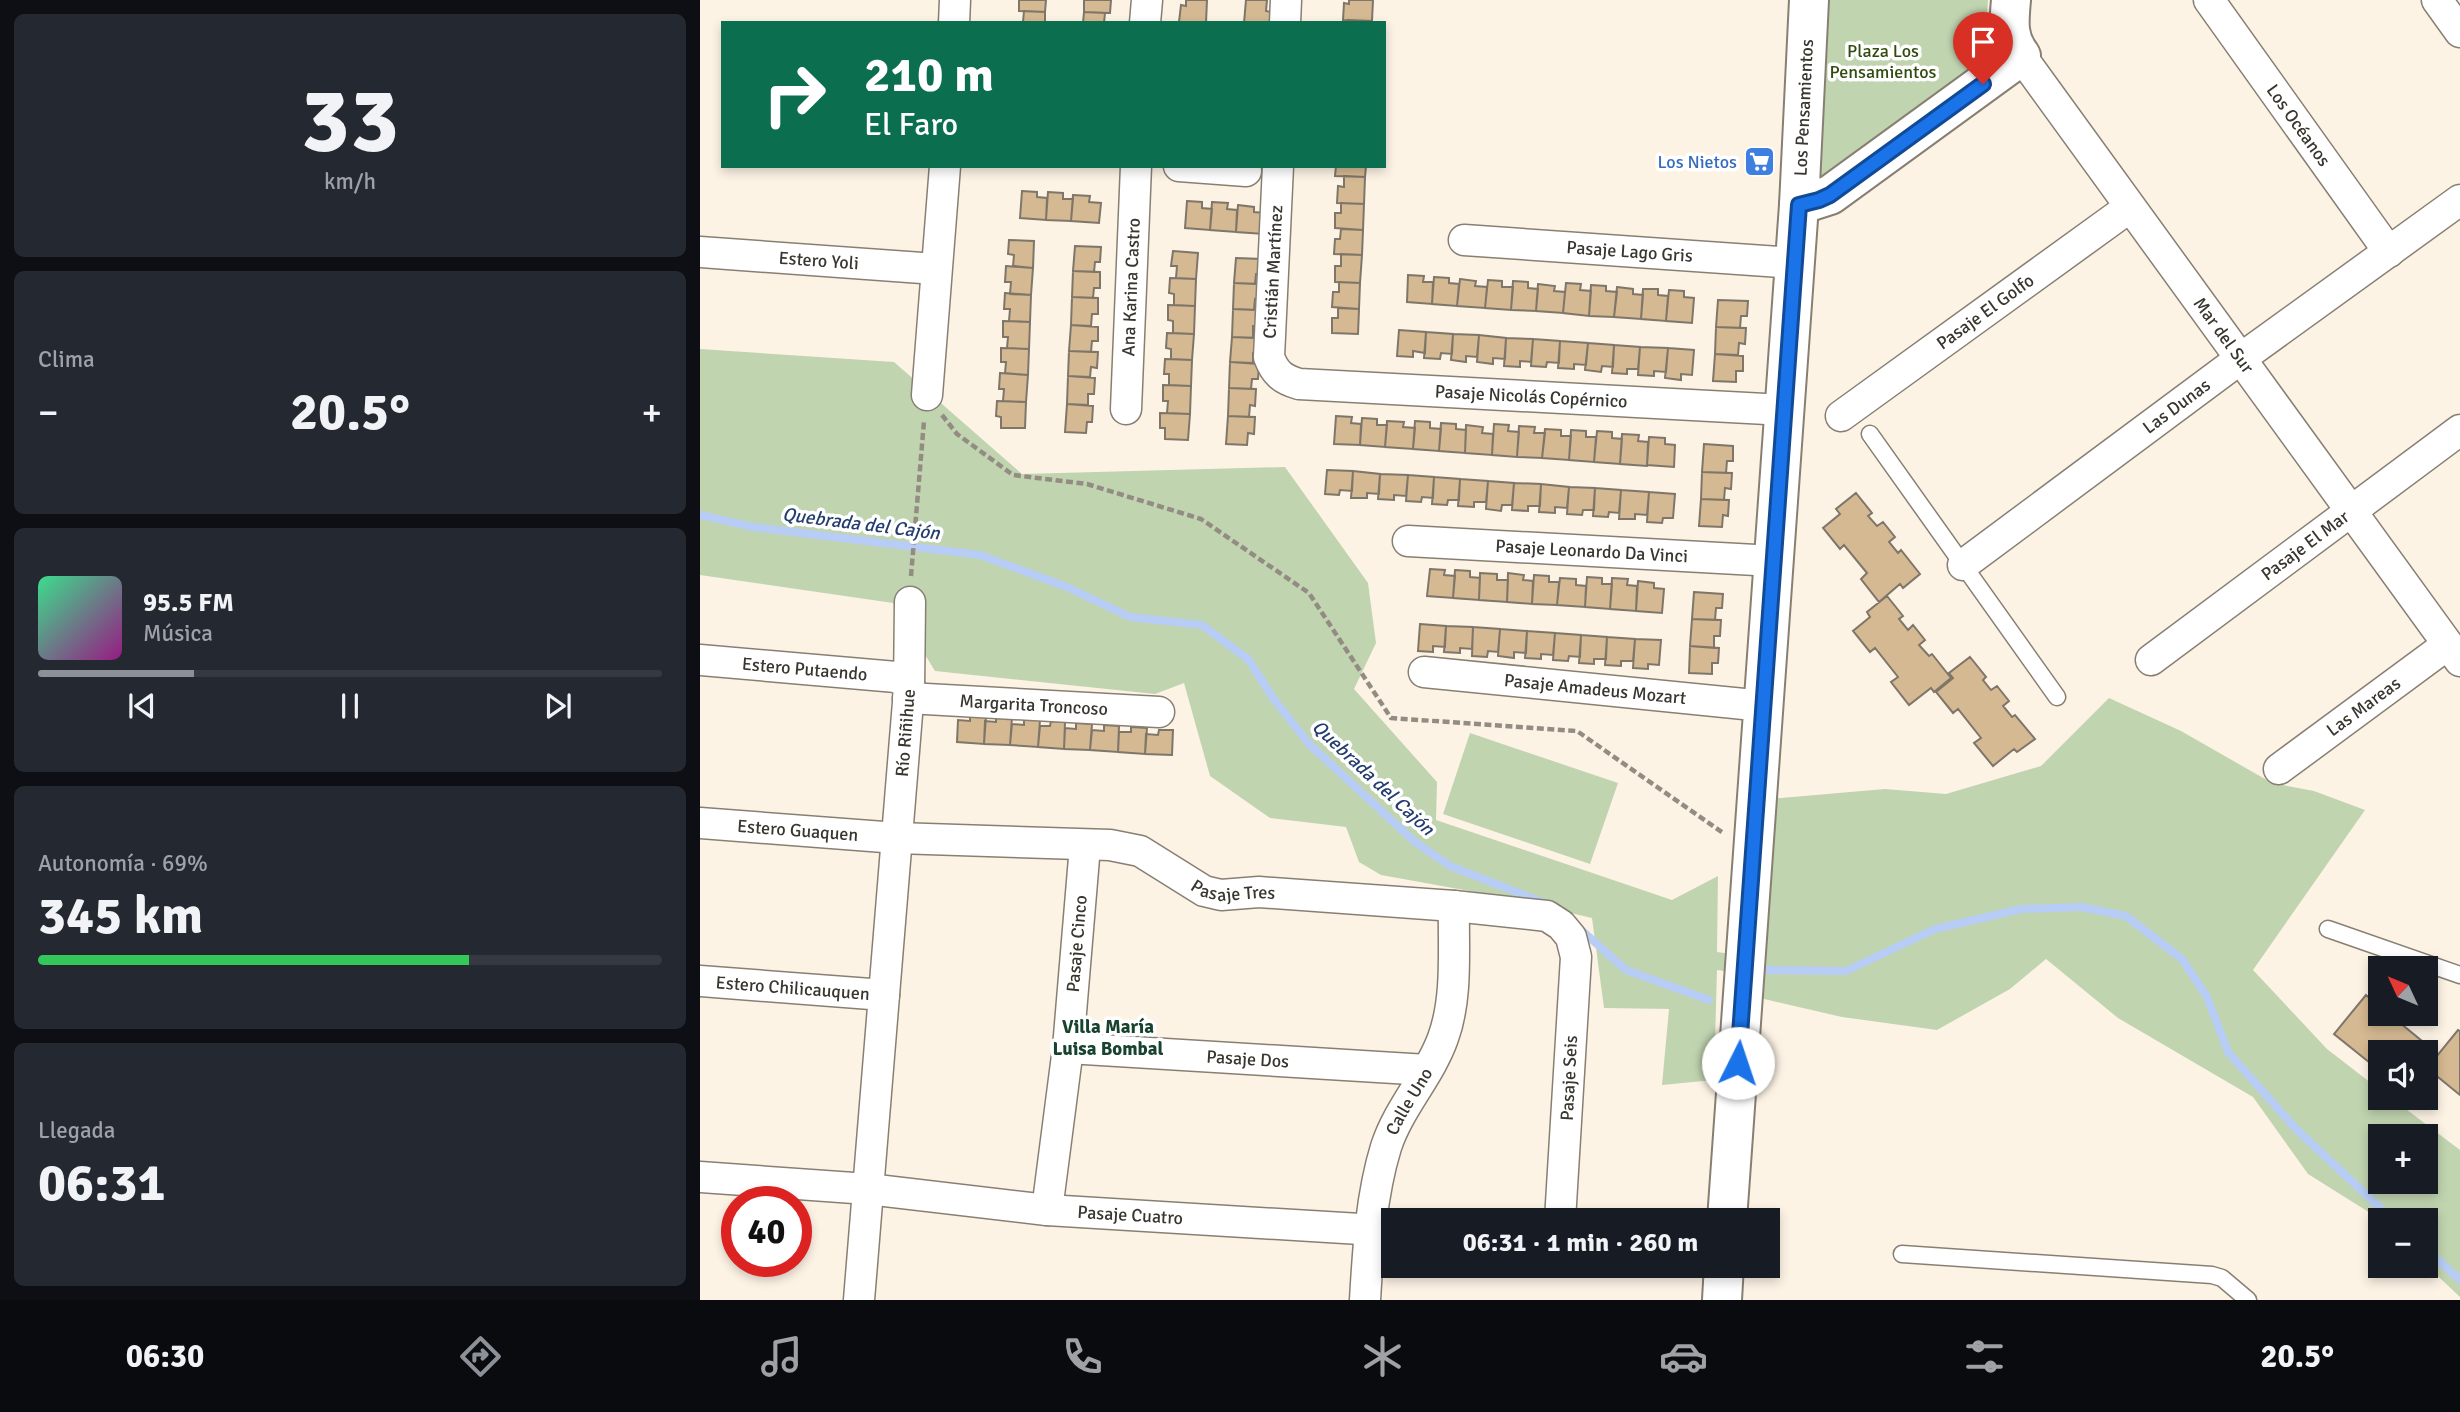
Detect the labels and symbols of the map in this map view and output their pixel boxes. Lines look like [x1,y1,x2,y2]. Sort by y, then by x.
pin [1953,12.0,2013,84]
street label: Los Pensamientos [1789,38,1818,177]
park label: Plaza Los Pensamientos [1830,40,1937,83]
street label: Los Océanos [2262,80,2335,171]
supermarket icon: Los Nietos [1743,145,1777,179]
place label: Los Nietos [1657,151,1737,173]
street label: Cristián Martínez [1259,205,1287,339]
street label: Ana Karina Castro [1117,218,1145,357]
street label: Pasaje Lago Gris [1566,236,1694,267]
street label: Estero Yoli [778,247,860,274]
street label: Pasaje El Golfo [1932,269,2038,354]
street label: Mar del Sur [2189,293,2259,378]
street label: Las Dunas [2138,374,2215,439]
street label: Pasaje Nicolás Copérnico [1434,380,1628,413]
water label: Quebrada del Cajón [781,502,942,546]
street label: Pasaje El Mar [2257,505,2354,585]
street label: Pasaje Leonardo Da Vinci [1495,535,1689,567]
street label: Estero Putaendo [741,653,868,685]
street label: Pasaje Amadeus Mozart [1503,669,1687,709]
street label: Las Mareas [2322,672,2405,741]
street label: Río Riñihue [891,688,920,778]
street label: Margarita Troncoso [959,690,1109,720]
water label: Quebrada del Cajón [1307,715,1440,841]
street label: Estero Guaquen [736,815,859,846]
street label: Pasaje Tres [1187,875,1276,906]
street label: Pasaje Cinco [1062,894,1092,993]
north arrow [2368,956,2438,1026]
street label: Estero Chilicauquen [715,971,870,1005]
district label: Villa María Luisa Bombal [1053,1015,1164,1061]
position arrow [1701,1026,1775,1100]
street label: Pasaje Seis [1556,1035,1582,1121]
street label: Pasaje Dos [1206,1045,1290,1073]
street label: Calle Uno [1381,1064,1437,1139]
speed limit sign: 40 [721,1186,812,1277]
street label: Pasaje Cuatro [1077,1201,1184,1229]

